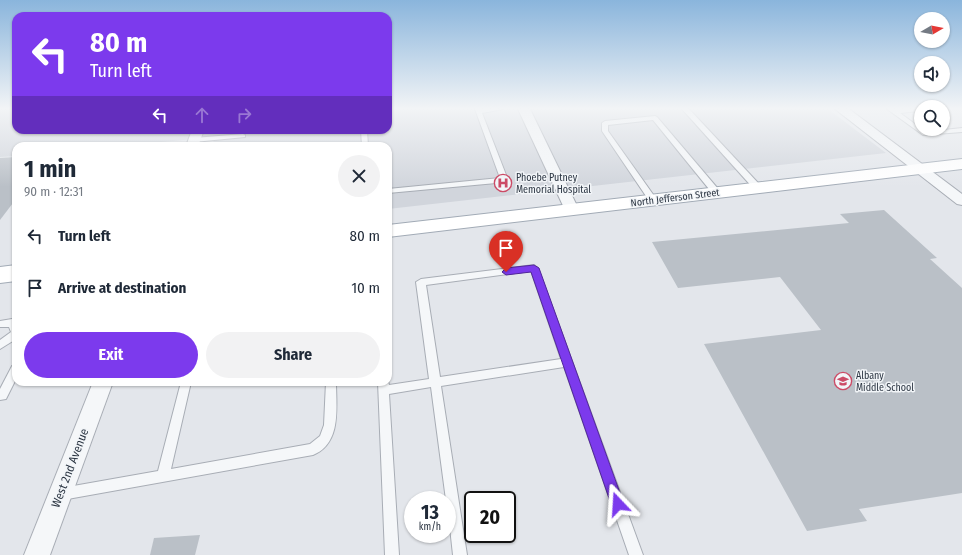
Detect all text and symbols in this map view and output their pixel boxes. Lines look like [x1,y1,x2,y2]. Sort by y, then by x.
north arrow [914,12,950,48]
map controls [914,12,950,136]
text: 80 m [90,26,147,59]
icon: left [24,28,76,80]
button: sound [914,56,950,92]
text: Turn left [90,60,152,82]
button: search [914,100,950,136]
icon: left [149,104,171,126]
icon: ahead [191,104,213,126]
icon: right [233,104,255,126]
text: 1 min [24,155,76,183]
button: close [338,155,380,197]
place label: Phoebe Putney Memorial Hospital [516,172,591,196]
hospital icon: Phoebe Putney Memorial Hospital [493,173,513,193]
text: 90 m · 12:31 [24,184,83,199]
street label: North Jefferson Street [630,186,721,209]
icon: left [24,225,46,247]
text: Turn left [58,227,111,245]
text: 80 m [350,227,380,245]
pin [489,231,523,272]
icon: arrive [495,237,517,259]
icon: arrive [24,277,46,299]
text: Arrive at destination [58,279,186,297]
text: 10 m [351,279,380,297]
button: Exit [24,332,198,378]
button: Share [206,332,380,378]
place label: Albany Middle School [856,370,914,394]
school or university icon: Albany Middle School [833,371,853,391]
street label: West 2nd Avenue [48,426,92,510]
position arrow [597,483,639,525]
speed limit sign: 20 [464,491,516,543]
text: 13 [421,500,439,524]
text: km/h [419,521,441,533]

